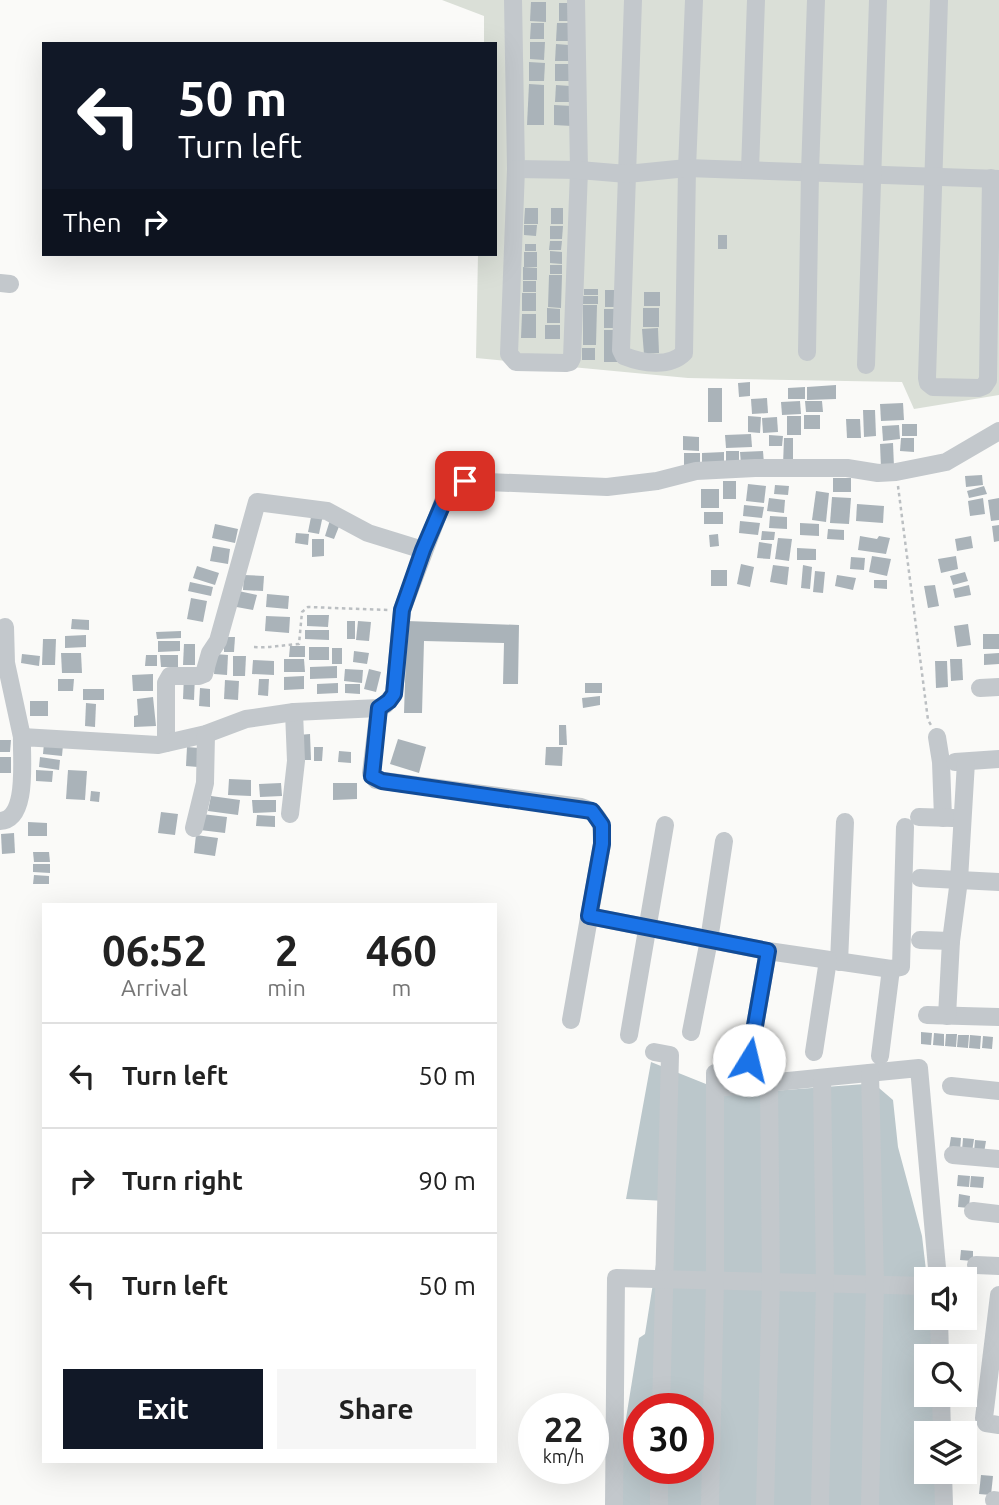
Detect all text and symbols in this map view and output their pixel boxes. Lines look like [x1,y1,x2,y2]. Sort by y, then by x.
icon: left [63,70,154,161]
text: 50 m [178,70,287,125]
text: Turn left [178,128,302,164]
icon: right [136,203,174,241]
text: Then [63,208,122,237]
pin [435,451,495,511]
icon: arrive [446,462,484,500]
text: 06:52 [102,927,207,974]
text: 2 [275,927,298,974]
text: 460 [366,927,437,974]
text: Arrival [121,975,188,1000]
text: min [267,975,306,1000]
text: m [391,975,411,1000]
position arrow [712,1023,786,1097]
icon: left [63,1057,101,1095]
text: Turn left [122,1061,228,1090]
text: 50 m [418,1061,476,1090]
icon: right [63,1162,101,1200]
text: Turn right [122,1166,243,1195]
text: 90 m [418,1166,476,1195]
icon: left [63,1267,101,1305]
map controls [914,1267,977,1484]
button: sound [914,1267,977,1330]
text: Turn left [122,1271,228,1300]
text: 50 m [418,1271,476,1300]
button: search [914,1344,977,1407]
button: Exit [63,1369,263,1449]
button: Share [277,1369,476,1449]
speed limit sign: 30 [623,1393,714,1484]
text: 22 [544,1409,583,1449]
button: layers [914,1421,977,1484]
text: km/h [543,1446,584,1466]

